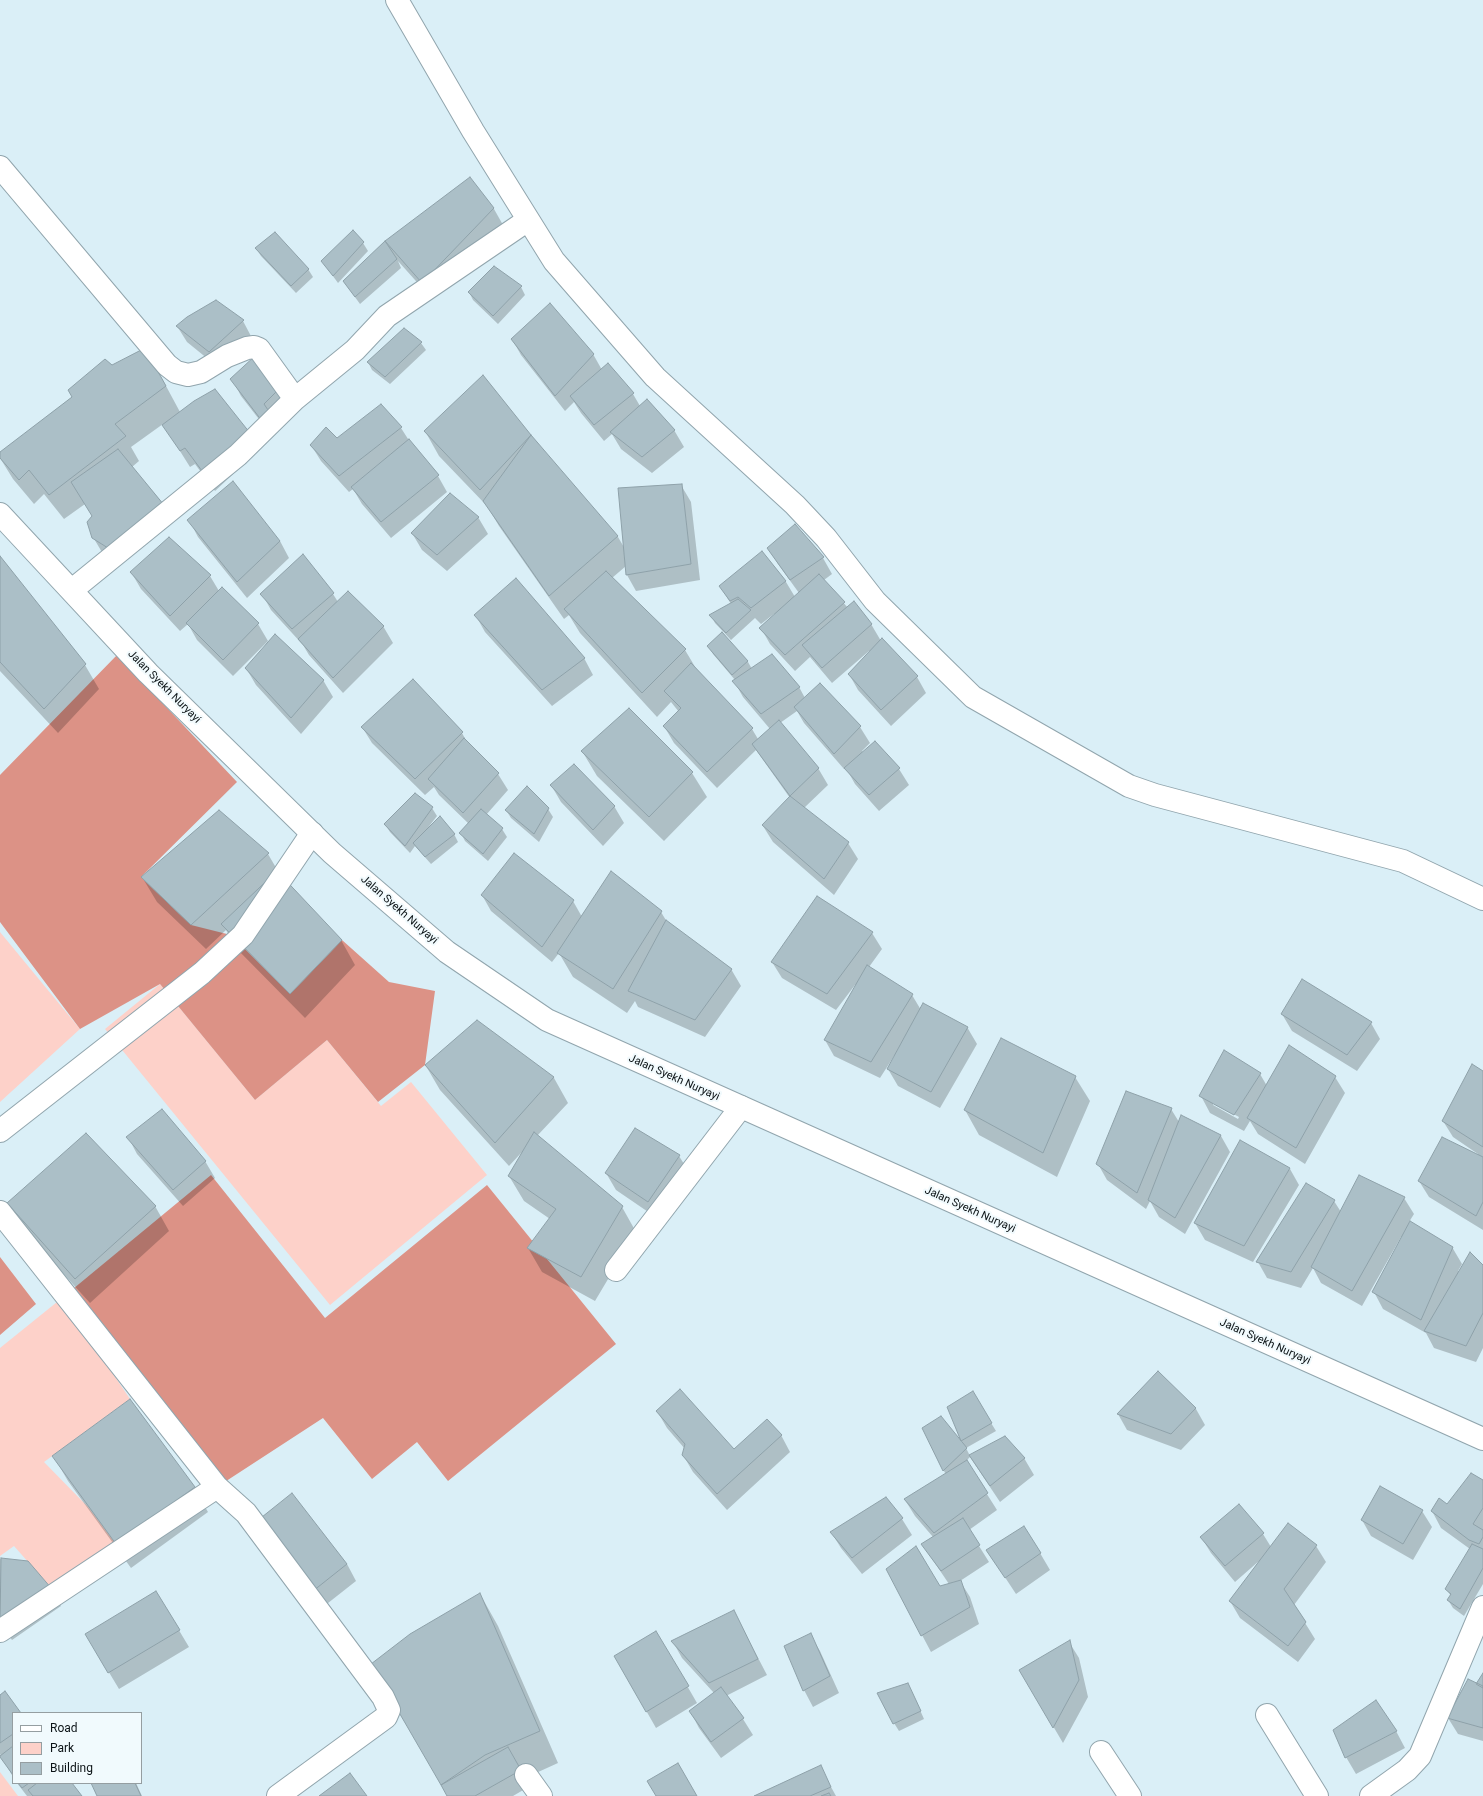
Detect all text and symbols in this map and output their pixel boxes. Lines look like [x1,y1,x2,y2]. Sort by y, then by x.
street label: Jalan Syekh Nuryayi [125,648,203,726]
street label: Jalan Syekh Nuryayi [358,873,440,947]
street label: Jalan Syekh Nuryayi [627,1052,721,1104]
street label: Jalan Syekh Nuryayi [923,1184,1017,1236]
street label: Jalan Syekh Nuryayi [1218,1316,1312,1368]
legend [12,1712,142,1784]
text: Road [50,1721,78,1735]
text: Park [50,1741,74,1755]
text: Building [50,1761,93,1775]

